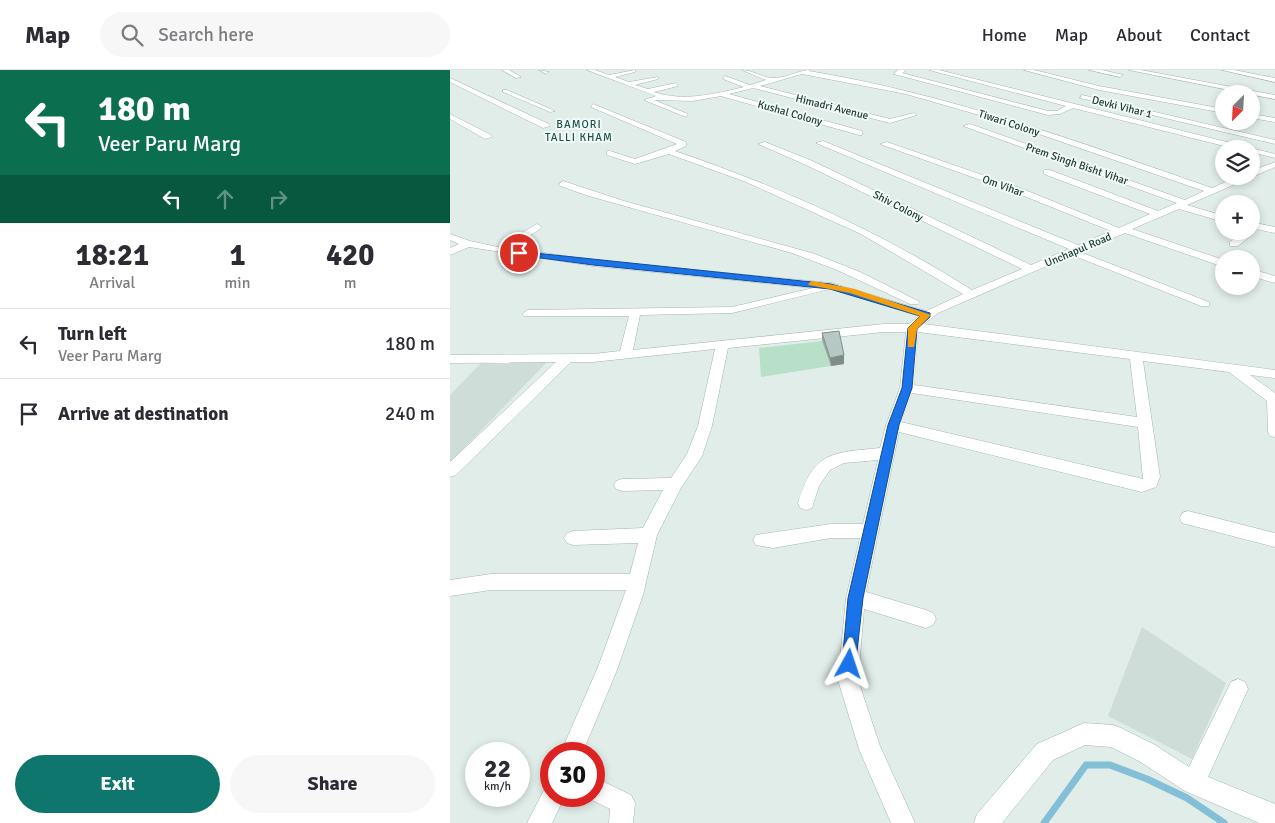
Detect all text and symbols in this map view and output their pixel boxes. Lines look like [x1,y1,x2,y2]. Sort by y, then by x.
search box [100,12,450,57]
text: Map [25,20,70,50]
icon: search [118,21,146,49]
text: Search here [158,23,254,47]
text: Home [982,24,1027,46]
text: Map [1055,24,1088,46]
text: About [1116,24,1162,46]
text: Contact [1190,24,1250,46]
north arrow [1215,85,1260,130]
map controls [1215,85,1260,295]
text: 180 m [98,87,191,130]
icon: left [15,90,80,155]
street label: Himadri Avenue [794,92,870,122]
street label: Devki Vihar 1 [1091,93,1154,121]
street label: Kushal Colony [756,98,825,129]
street label: Tiwari Colony [977,107,1042,139]
district label: BAMORI TALLI KHAM [545,118,613,144]
text: Veer Paru Marg [98,130,241,157]
street label: Prem Singh Bisht Vihar [1024,140,1130,188]
button: layers [1215,140,1260,185]
street label: Om Vihar [980,172,1026,200]
icon: left [158,185,186,213]
icon: ahead [211,185,239,213]
icon: right [264,185,292,213]
street label: Shiv Colony [871,188,926,225]
button: + [1215,195,1260,240]
street label: Unchapul Road [1043,230,1113,270]
pin [498,232,540,274]
text: 18:21 [75,237,149,274]
text: 1 [229,237,246,274]
text: 420 [326,237,374,274]
icon: arrive [505,239,533,267]
button: − [1215,250,1260,295]
text: Arrival [89,273,135,293]
text: min [225,273,250,293]
text: m [344,273,357,293]
text: Turn left [58,322,127,346]
icon: left [15,330,43,358]
text: 180 m [385,332,435,356]
text: Veer Paru Marg [58,346,162,366]
icon: arrive [15,400,43,428]
text: Arrive at destination [58,402,229,426]
text: 240 m [385,402,435,426]
position arrow [822,637,874,689]
speed limit sign: 30 [540,742,605,807]
text: 22 [484,753,511,784]
button: Exit [15,755,220,813]
button: Share [230,755,435,813]
text: km/h [484,779,511,794]

